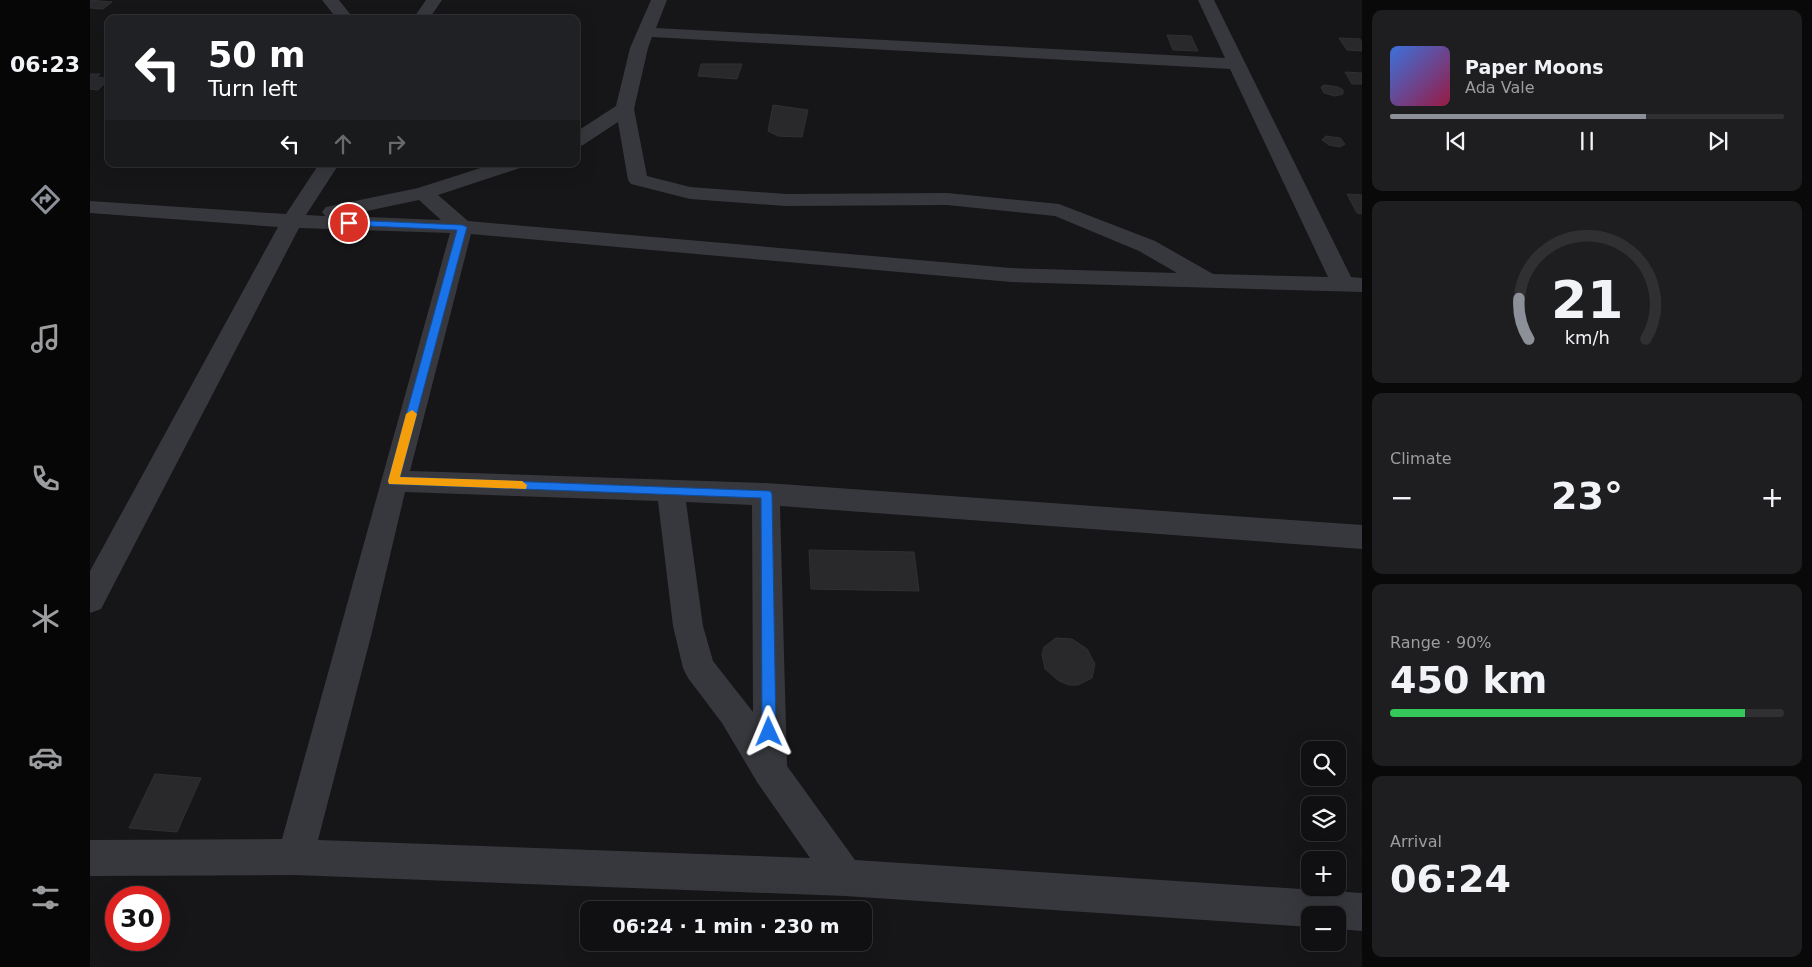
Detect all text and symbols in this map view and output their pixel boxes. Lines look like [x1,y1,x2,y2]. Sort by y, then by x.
icon: left [125,35,190,100]
text: 50 m [208,35,305,75]
text: 06:23 [10,52,80,77]
text: Paper Moons [1465,56,1604,78]
text: Turn left [208,76,297,101]
text: Ada Vale [1465,78,1535,97]
icon: previous [1442,127,1470,155]
icon: pause [1573,127,1601,155]
icon: next [1704,127,1732,155]
icon: left [276,130,304,158]
icon: ahead [329,130,357,158]
icon: right [382,130,410,158]
icon: directions [28,182,63,217]
pin [328,202,370,244]
icon: arrive [335,209,363,237]
text: 21 [1551,270,1623,330]
icon: music [28,321,63,356]
text: km/h [1564,327,1610,348]
text: Climate [1390,449,1452,468]
icon: phone [28,461,63,496]
text: 23° [1551,474,1623,518]
text: − [1390,481,1413,514]
text: + [1761,481,1784,514]
icon: climate [28,601,63,636]
text: Range · 90% [1390,633,1492,652]
text: 450 km [1390,658,1547,702]
position arrow [742,705,794,757]
icon: car [28,740,63,775]
map controls [1301,741,1346,951]
button: search [1301,741,1346,786]
button: layers [1301,796,1346,841]
text: Arrival [1390,832,1442,851]
button: + [1301,851,1346,896]
text: 06:24 [1390,857,1511,901]
icon: filters [28,880,63,915]
speed limit sign: 30 [105,886,170,951]
button: − [1301,906,1346,951]
text: 06:24 · 1 min · 230 m [612,915,840,937]

